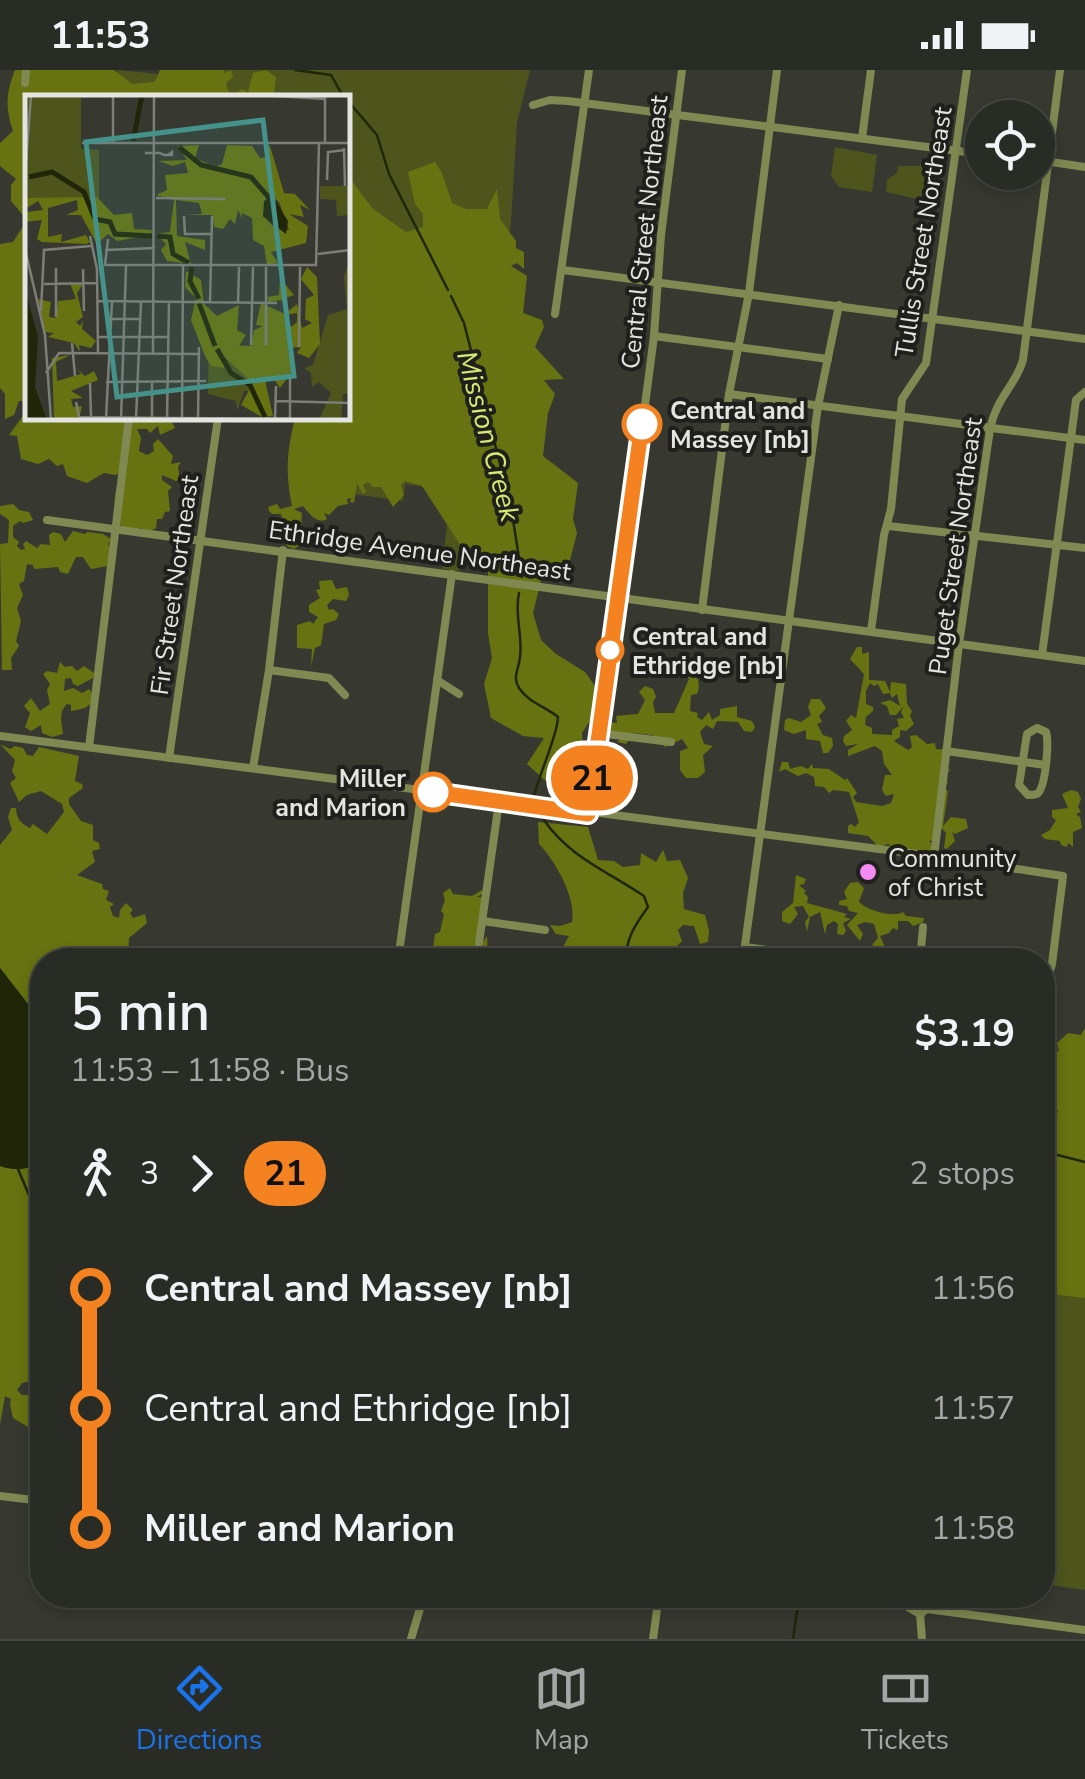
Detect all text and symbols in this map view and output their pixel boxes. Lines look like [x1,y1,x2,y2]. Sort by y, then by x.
text: 11:53 [50,10,151,61]
street label: Central Street Northeast [614,93,676,371]
inset map [25,95,350,420]
map controls [965,100,1055,190]
button: locate [965,100,1055,190]
street label: Tullis Street Northeast [887,104,961,360]
water label: Mission Creek [447,347,529,527]
place label: Central and Massey [nb] [670,394,810,457]
marker: Central and Massey [nb] [623,405,661,443]
street label: Puget Street Northeast [921,415,991,677]
street label: Fir Street Northeast [143,473,207,697]
street label: Ethridge Avenue Northeast [267,513,573,589]
place label: Central and Ethridge [nb] [632,620,785,683]
marker: Central and Ethridge [nb] [597,637,623,663]
line badge: 21 [547,746,637,810]
text: 21 [571,755,613,802]
place label: Miller and Marion [275,762,406,825]
marker: Miller and Marion [414,773,452,811]
place label: Community of Christ [888,842,1017,905]
marker: Community of Christ [857,861,879,883]
text: 5 min [70,974,210,1049]
text: $3.19 [914,1008,1015,1059]
text: 11:53 – 11:58 · Bus [70,1049,349,1092]
icon: walk [70,1146,125,1201]
icon: forward [174,1146,229,1201]
text: 21 [264,1150,306,1197]
text: 3 [140,1152,159,1195]
text: 2 stops [909,1152,1015,1195]
text: Central and Massey [nb] [144,1263,573,1314]
text: 11:56 [931,1267,1015,1310]
text: Central and Ethridge [nb] [144,1383,573,1434]
text: 11:57 [931,1387,1015,1430]
text: Miller and Marion [144,1503,455,1554]
text: 11:58 [931,1507,1015,1550]
tab: Directions [136,1661,262,1759]
tab: Map [534,1661,589,1759]
tab: Tickets [861,1661,949,1759]

